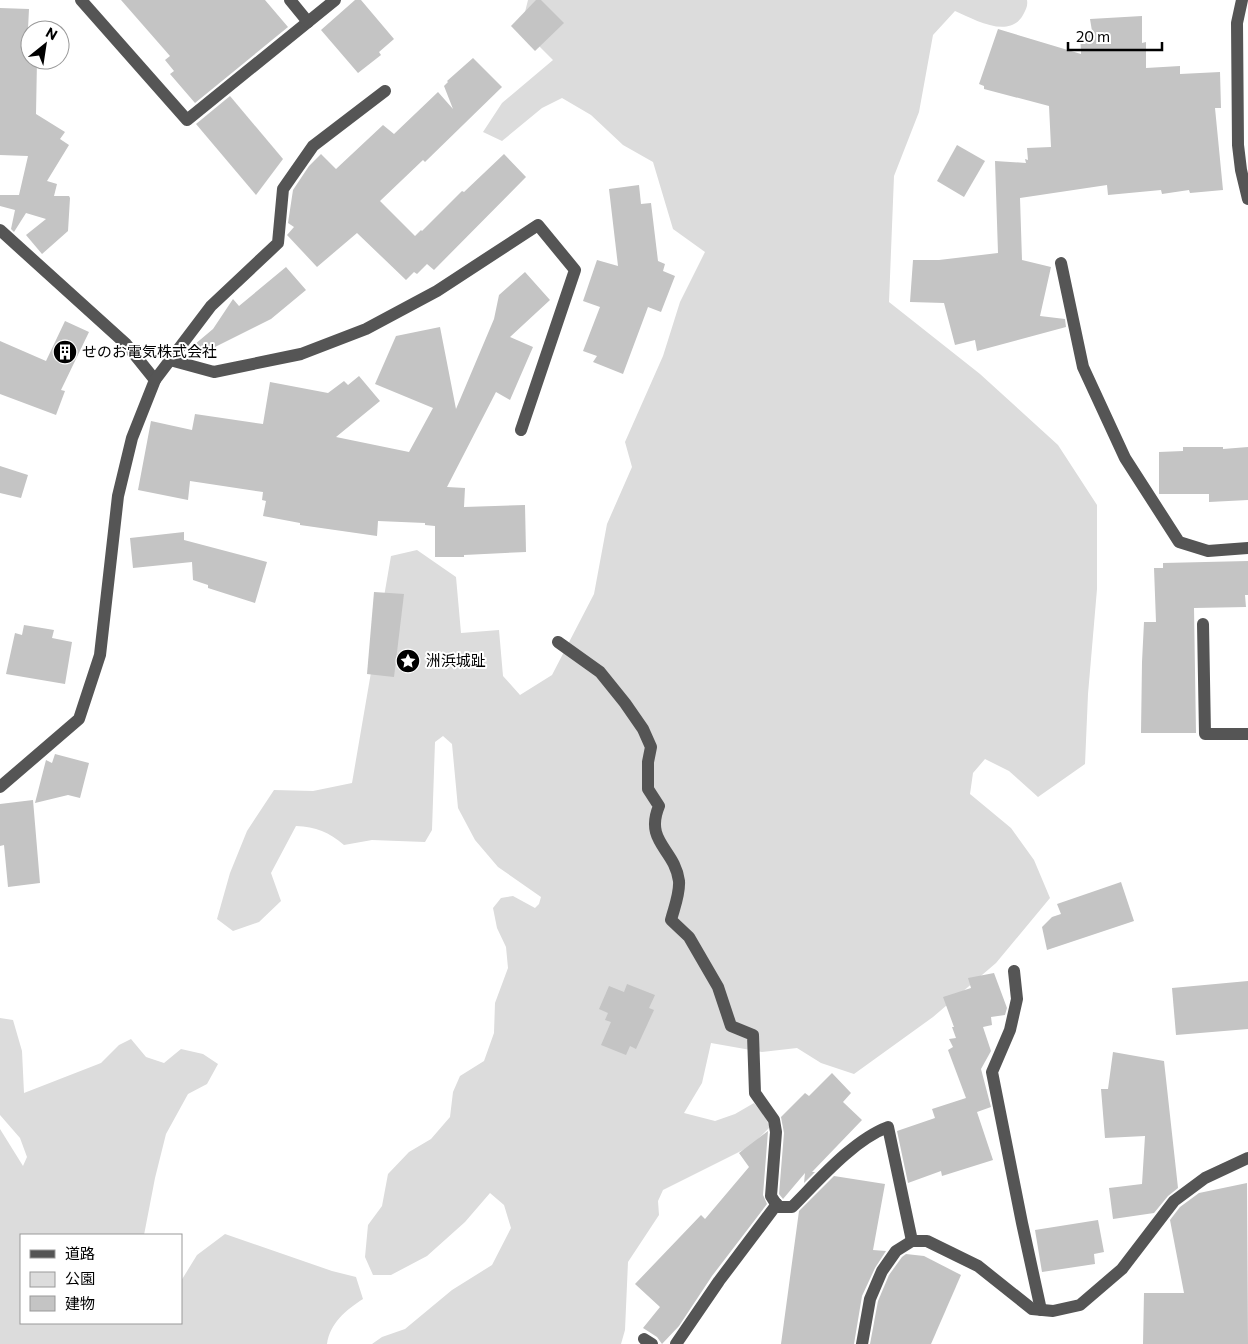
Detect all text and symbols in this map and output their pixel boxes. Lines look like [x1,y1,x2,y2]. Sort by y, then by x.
north arrow [20,20,70,70]
scale bar [1068,20,1162,52]
text: N [43,23,61,43]
text: 20 m [1076,27,1110,45]
building icon: せのお電気株式会社 [52,339,78,365]
place label: せのお電気株式会社 [82,342,217,360]
place icon: 洲浜城趾 [395,648,421,674]
place label: 洲浜城趾 [426,651,486,669]
legend [20,1234,182,1324]
text: 道路 [65,1244,95,1262]
text: 公園 [65,1269,95,1287]
text: 建物 [65,1294,95,1312]

